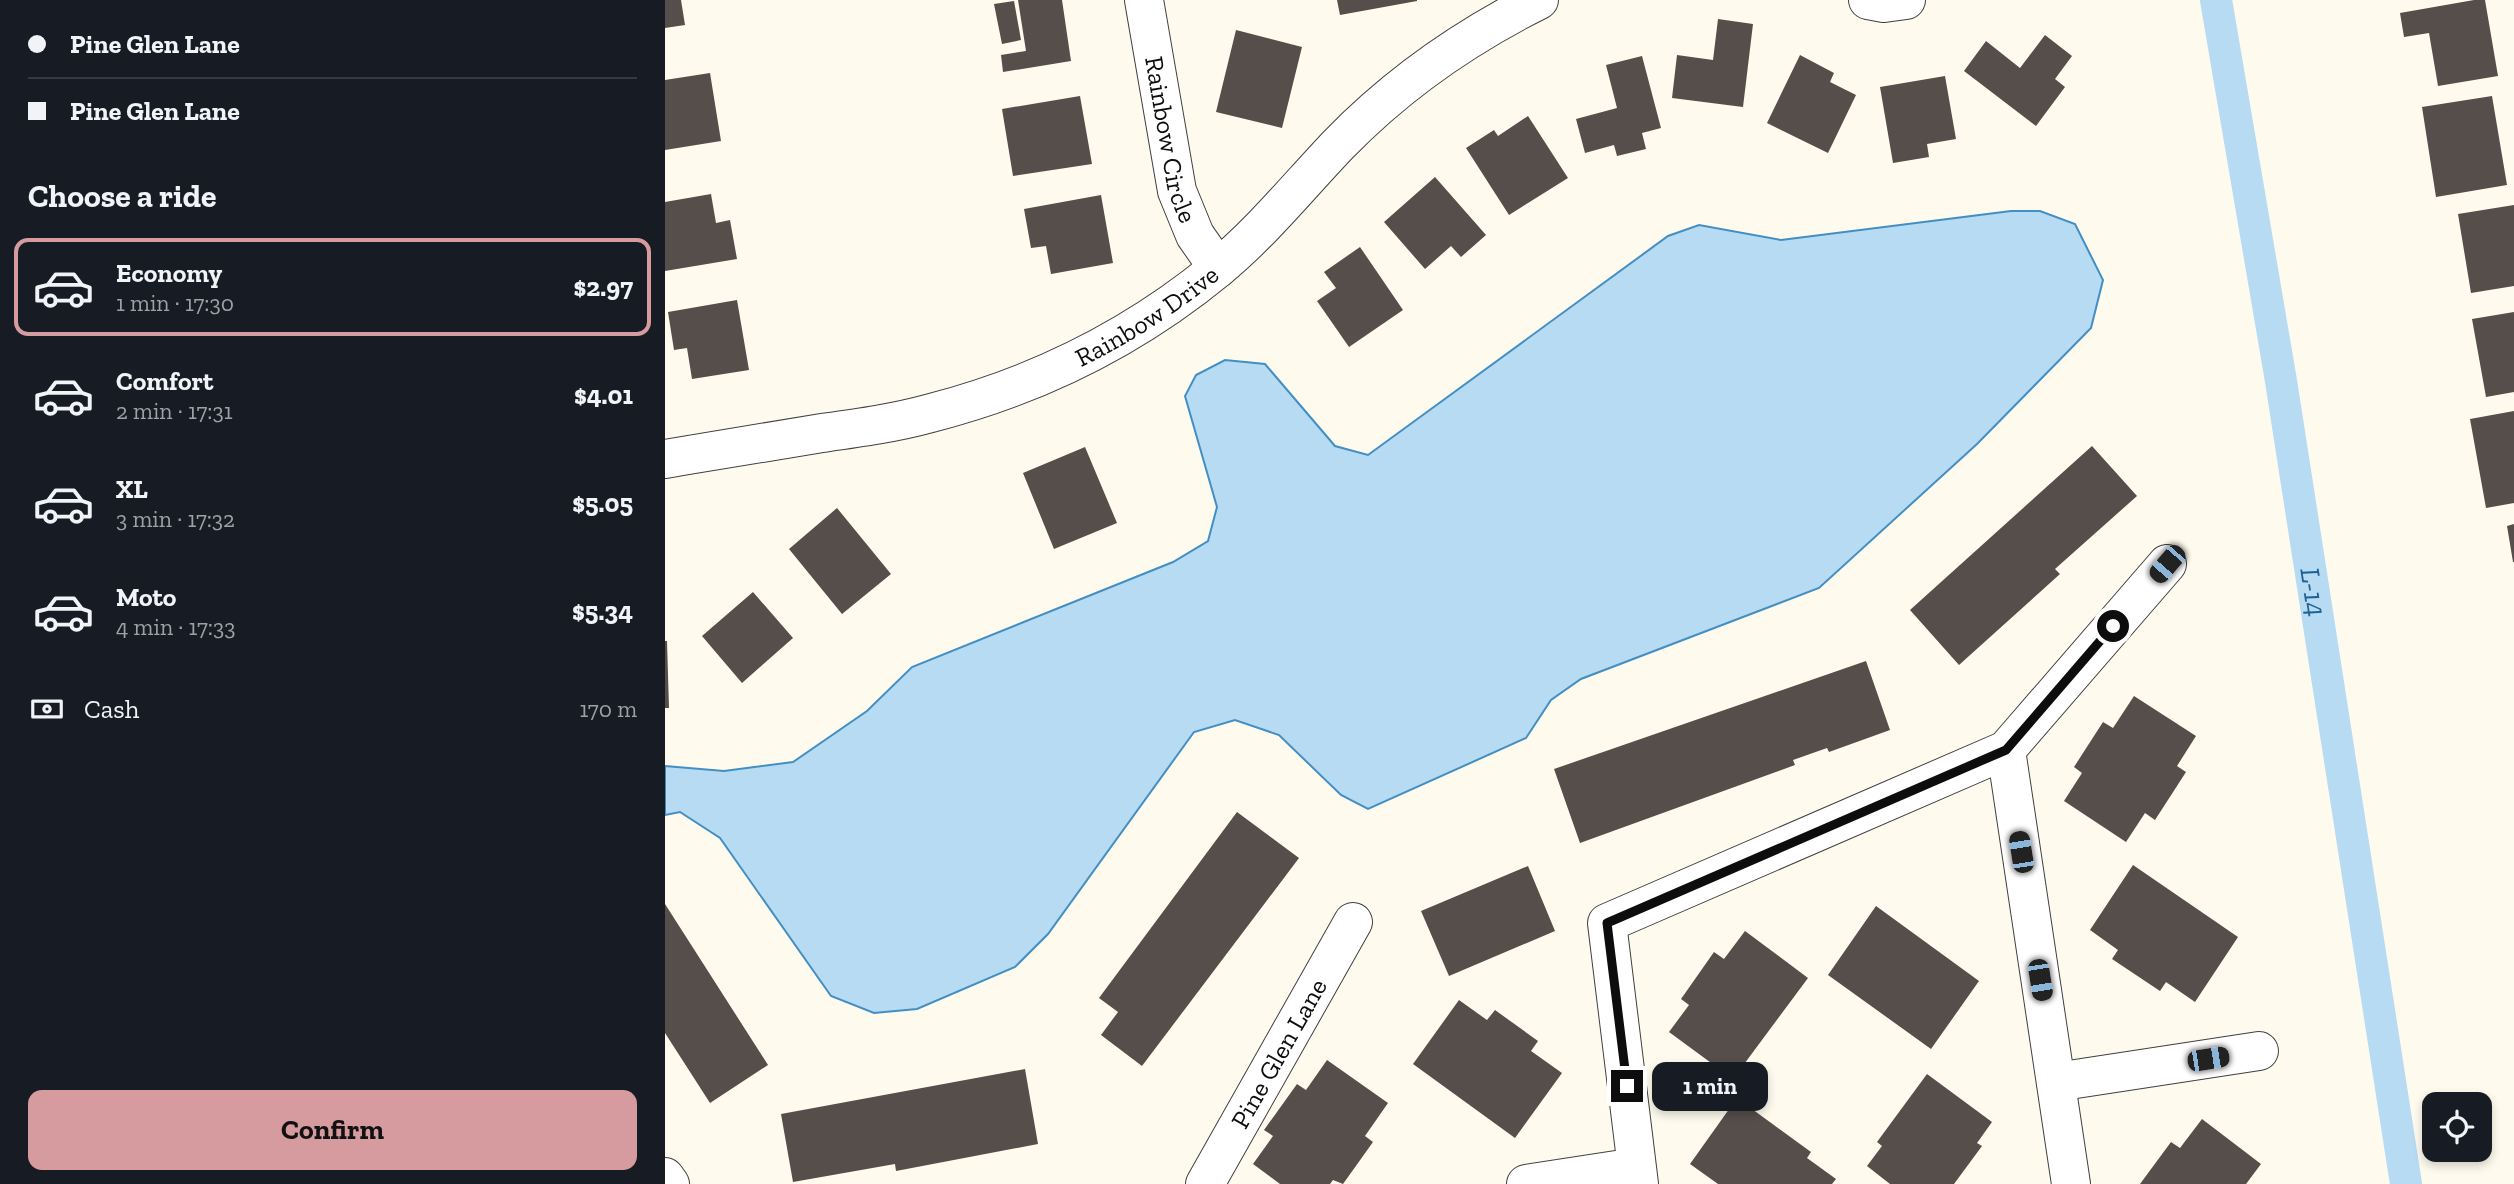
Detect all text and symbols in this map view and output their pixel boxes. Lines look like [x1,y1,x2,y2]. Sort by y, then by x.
text: Pine Glen Lane [70,28,240,60]
street label: Rainbow Circle [1138,54,1204,227]
text: Pine Glen Lane [70,95,240,127]
text: Choose a ride [28,177,216,215]
icon: car [32,256,95,319]
text: Economy [116,257,222,289]
street label: Rainbow Drive [1070,258,1225,374]
text: $2.97 [574,271,633,303]
text: 1 min · 17:30 [116,289,234,317]
icon: car [32,364,95,427]
text: Comfort [116,365,213,397]
text: $4.01 [574,379,633,411]
text: 2 min · 17:31 [116,397,233,425]
icon: car [32,472,95,535]
text: XL [116,473,148,505]
text: $5.05 [572,487,633,519]
text: 3 min · 17:32 [116,505,235,533]
car [2146,541,2189,587]
water label: L-14 [2293,565,2333,619]
icon: car [32,580,95,643]
text: Moto [116,581,176,613]
text: $5.34 [572,595,633,627]
route start [2097,610,2129,642]
text: 4 min · 17:33 [116,613,236,641]
icon: cash [28,690,66,728]
text: Cash [84,693,139,725]
text: 170 m [579,695,637,723]
car [2008,830,2035,874]
car [2027,958,2054,1002]
street label: Pine Glen Lane [1224,973,1334,1134]
car [2186,1045,2231,1073]
callout: 1 min [1651,1062,1767,1110]
route end [1611,1070,1643,1102]
text: 1 min [1683,1072,1737,1100]
button: Confirm [28,1090,637,1170]
map controls [2422,1092,2492,1162]
button: locate [2422,1092,2492,1162]

